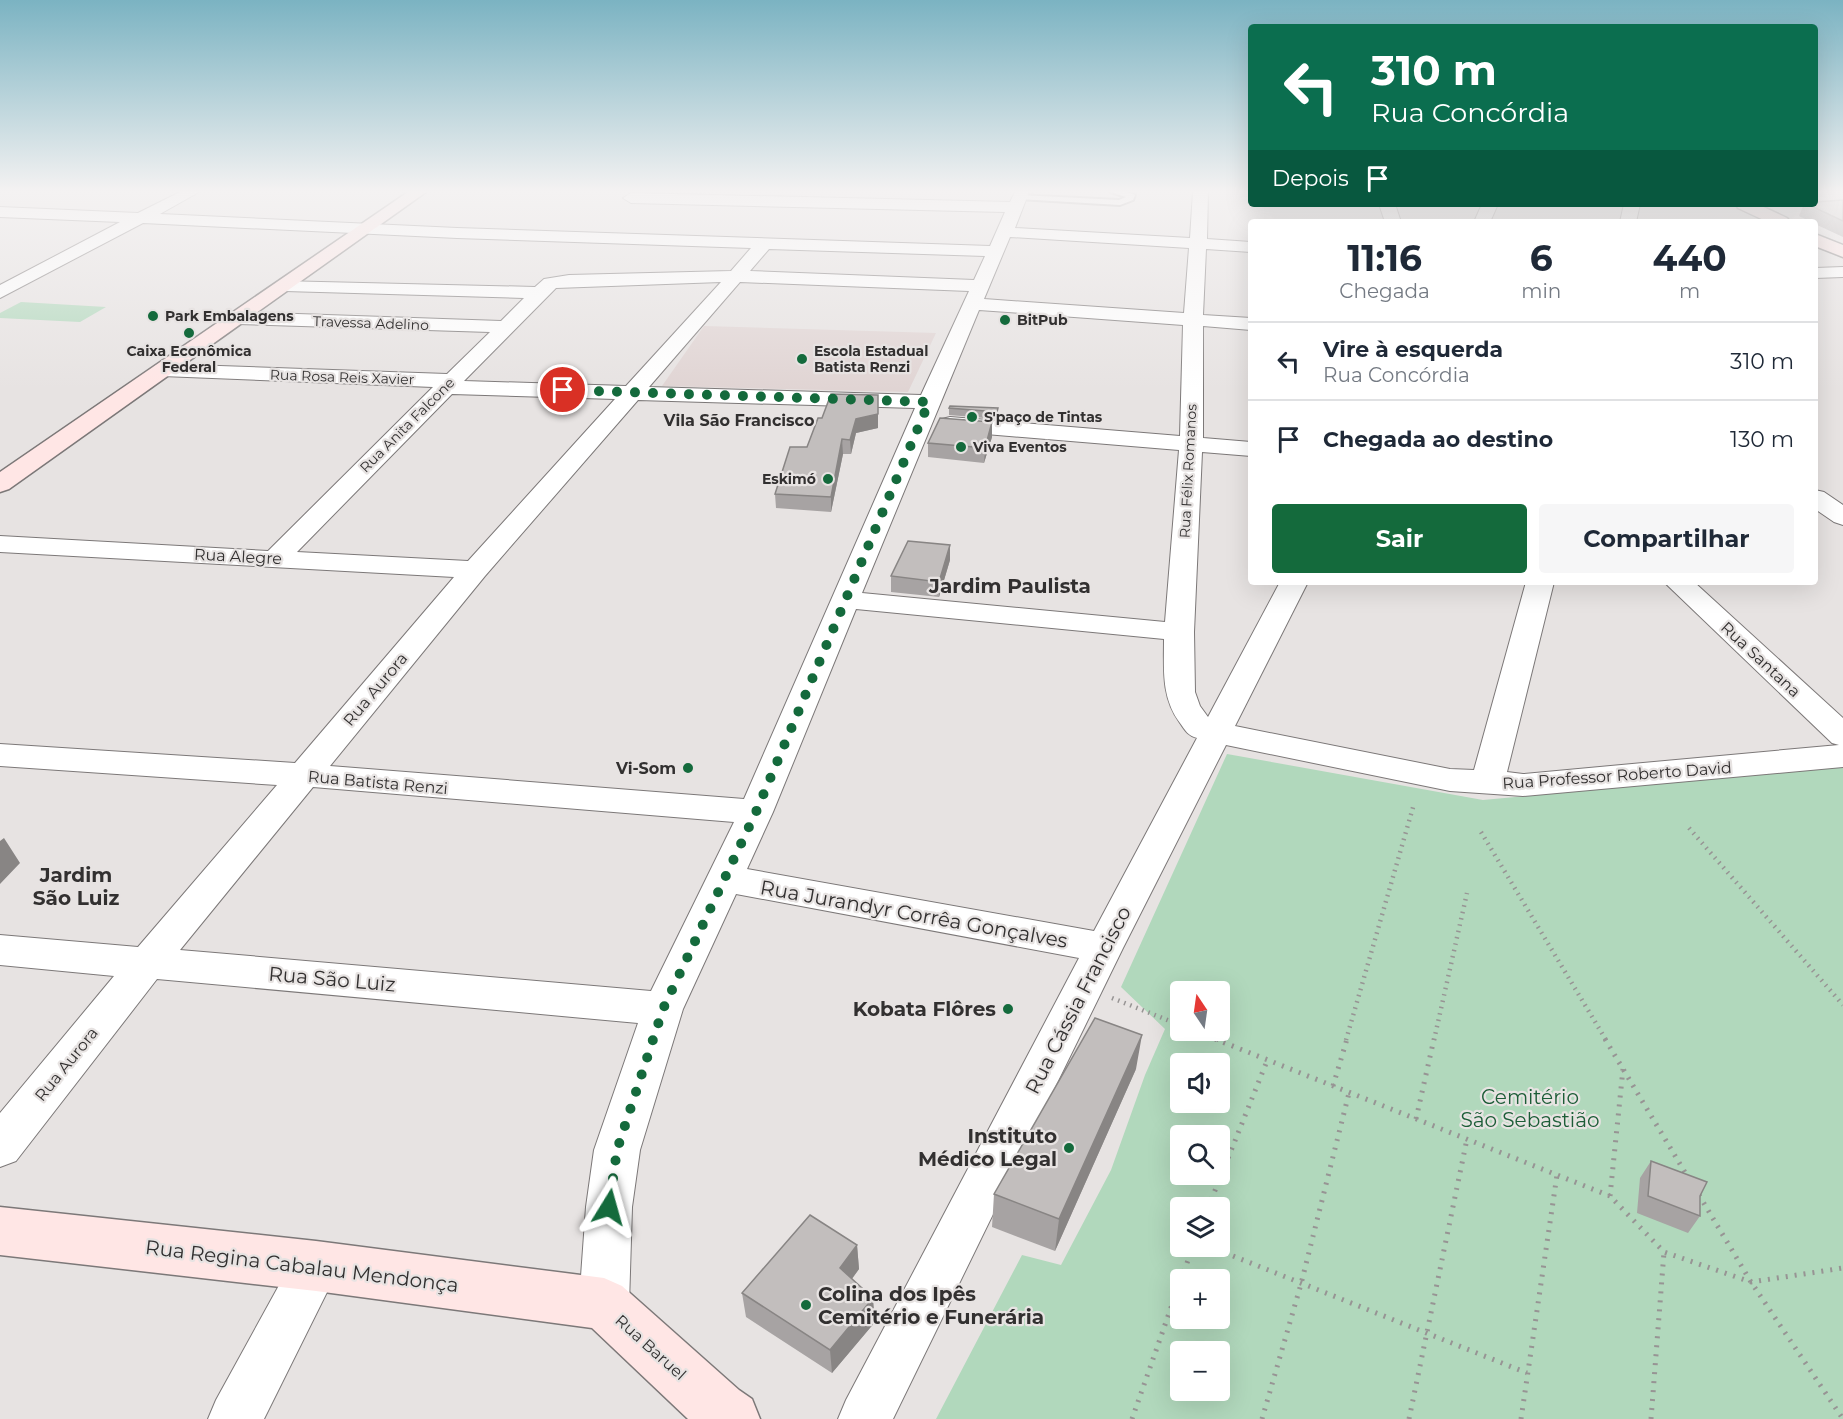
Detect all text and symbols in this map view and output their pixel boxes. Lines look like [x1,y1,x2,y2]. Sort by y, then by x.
text: 310 m [1371,44,1497,96]
icon: left [1272,48,1350,126]
text: Rua Concórdia [1371,96,1569,129]
icon: arrive [1361,162,1394,195]
text: Depois [1272,165,1349,192]
text: 11:16 [1347,236,1422,280]
text: 6 [1530,236,1553,280]
text: 440 [1653,236,1727,280]
text: Chegada [1339,279,1430,303]
text: min [1521,279,1561,303]
text: m [1679,279,1700,303]
place label: Park Embalagens [165,307,294,325]
marker: Park Embalagens [146,309,160,323]
place label: BitPub [1017,311,1068,329]
street label: Travessa Adelino [313,312,430,334]
marker: BitPub [998,313,1012,327]
marker: Caixa Econômica Federal [182,326,196,340]
text: Vire à esquerda [1323,336,1503,363]
place label: Caixa Econômica Federal [126,342,252,376]
place label: Escola Estadual Batista Renzi [814,342,928,376]
icon: left [1272,345,1305,378]
text: 310 m [1730,348,1794,375]
marker: Escola Estadual Batista Renzi [795,352,809,366]
text: Rua Concórdia [1323,363,1470,387]
pin [537,364,588,415]
street label: Rua Rosa Reis Xavier [269,365,415,389]
icon: arrive [546,373,579,406]
street label: Rua Anita Falcone [356,374,458,476]
street label: Rua Félix Romanos [1175,403,1201,539]
place label: S'paço de Tintas [984,408,1103,426]
marker: S'paço de Tintas [965,410,979,424]
district label: Vila São Francisco [663,411,814,430]
icon: arrive [1272,423,1305,456]
text: Chegada ao destino [1323,426,1553,453]
text: 130 m [1730,426,1794,453]
place label: Viva Eventos [972,438,1067,456]
marker: Viva Eventos [954,440,968,454]
place label: Eskimó [762,470,816,488]
marker: Eskimó [821,472,835,486]
button: Sair [1272,504,1527,573]
button: Compartilhar [1539,504,1794,573]
street label: Rua Alegre [193,545,283,568]
district label: Jardim Paulista [928,574,1091,598]
street label: Rua Santana [1717,618,1804,701]
street label: Rua Aurora [339,649,411,730]
street label: Rua Professor Roberto David [1502,758,1732,793]
place label: Vi-Som [615,759,676,778]
marker: Vi-Som [681,761,695,775]
street label: Rua Batista Renzi [307,767,449,798]
district label: Jardim São Luiz [33,863,119,910]
street label: Rua Jurandyr Corrêa Gonçalves [759,875,1070,953]
street label: Rua Cássia Francisco [1020,902,1136,1098]
street label: Rua São Luiz [267,961,397,997]
north arrow [1170,981,1230,1041]
map controls [1170,981,1230,1401]
place label: Kobata Flôres [853,997,996,1021]
marker: Kobata Flôres [1001,1002,1015,1016]
street label: Rua Aurora [31,1024,102,1105]
button: sound [1170,1053,1230,1113]
park label: Cemitério São Sebastião [1460,1085,1600,1132]
place label: Instituto Médico Legal [918,1124,1057,1171]
button: search [1170,1125,1230,1185]
marker: Instituto Médico Legal [1062,1141,1076,1155]
position arrow [577,1175,641,1239]
button: layers [1170,1197,1230,1257]
street label: Rua Regina Cabalau Mendonça [144,1235,460,1297]
button: + [1170,1269,1230,1329]
place label: Colina dos Ipês Cemitério e Funerária [818,1282,1044,1329]
marker: Colina dos Ipês Cemitério e Funerária [799,1298,813,1312]
street label: Rua Baruel [611,1311,690,1384]
button: − [1170,1341,1230,1401]

